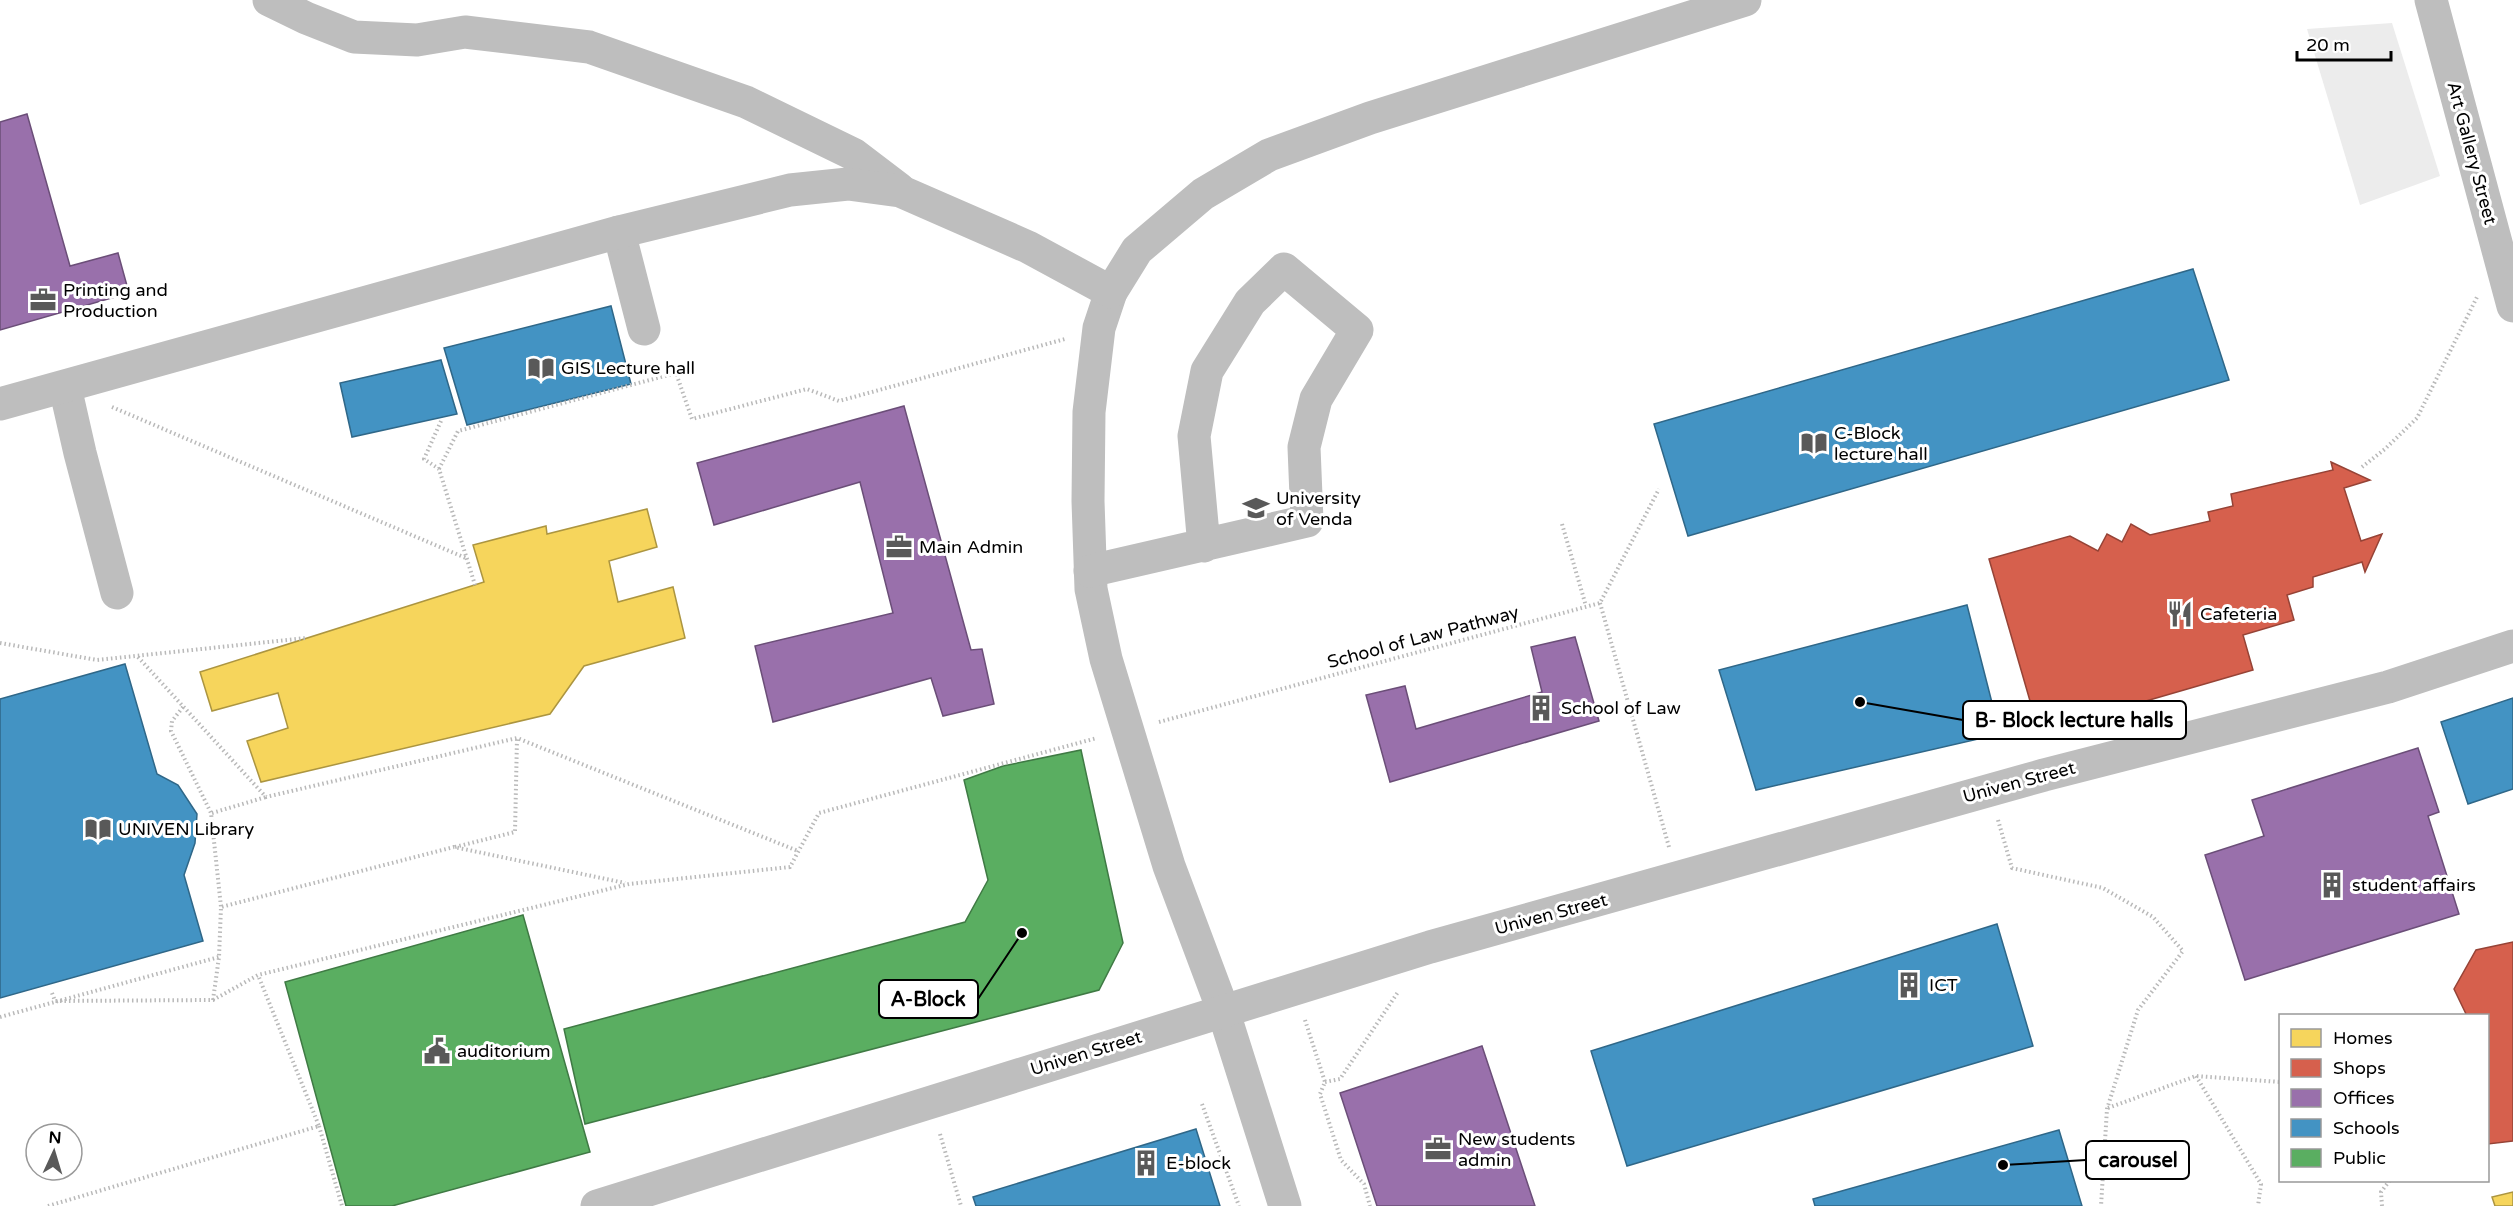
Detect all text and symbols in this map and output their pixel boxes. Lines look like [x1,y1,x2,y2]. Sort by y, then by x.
scale bar [2297,24,2392,62]
text: 20 m [2306,34,2350,56]
street label: Art Gallery Street [2442,79,2502,227]
place label: Printing and Production [63,279,168,322]
office icon: Printing and Production [28,285,58,315]
library icon: GIS Lecture hall [526,353,556,383]
place label: GIS Lecture hall [561,357,695,379]
place label: C-Block lecture hall [1834,422,1928,465]
library icon: C-Block lecture hall [1799,428,1829,458]
place label: University of Venda [1276,487,1361,530]
school or university icon: University of Venda [1241,493,1271,523]
office icon: Main Admin [884,532,914,562]
place label: Main Admin [919,536,1023,558]
restaurant icon: Cafeteria [2165,599,2195,629]
street label: School of Law Pathway [1325,601,1521,673]
place label: Cafeteria [2200,603,2277,625]
building icon: School of Law [1526,693,1556,723]
place label: School of Law [1561,697,1681,719]
callout: B- Block lecture halls [1963,701,2186,739]
text: B- Block lecture halls [1975,709,2174,733]
street label: Univen Street [1960,756,2078,808]
library icon: UNIVEN Library [83,814,113,844]
place label: UNIVEN Library [118,818,254,840]
building icon: student affairs [2317,870,2347,900]
place label: student affairs [2352,874,2476,896]
street label: Univen Street [1492,888,1610,940]
building icon: ICT [1894,970,1924,1000]
place label: ICT [1929,974,1958,996]
callout: A-Block [879,980,978,1018]
text: A-Block [890,988,966,1012]
legend [2279,1014,2489,1182]
street label: Univen Street [1028,1026,1145,1080]
text: Homes [2333,1027,2393,1049]
public building icon: auditorium [422,1036,452,1066]
place label: auditorium [457,1040,550,1062]
text: Shops [2333,1057,2386,1079]
text: Offices [2333,1087,2395,1109]
text: Schools [2333,1117,2400,1139]
north arrow [24,1122,84,1182]
text: N [48,1128,62,1148]
place label: New students admin [1458,1128,1575,1171]
office icon: New students admin [1423,1134,1453,1164]
callout: carousel [2086,1141,2189,1179]
text: Public [2333,1147,2386,1169]
building icon: E-block [1131,1148,1161,1178]
text: carousel [2098,1149,2178,1173]
place label: E-block [1166,1152,1231,1174]

